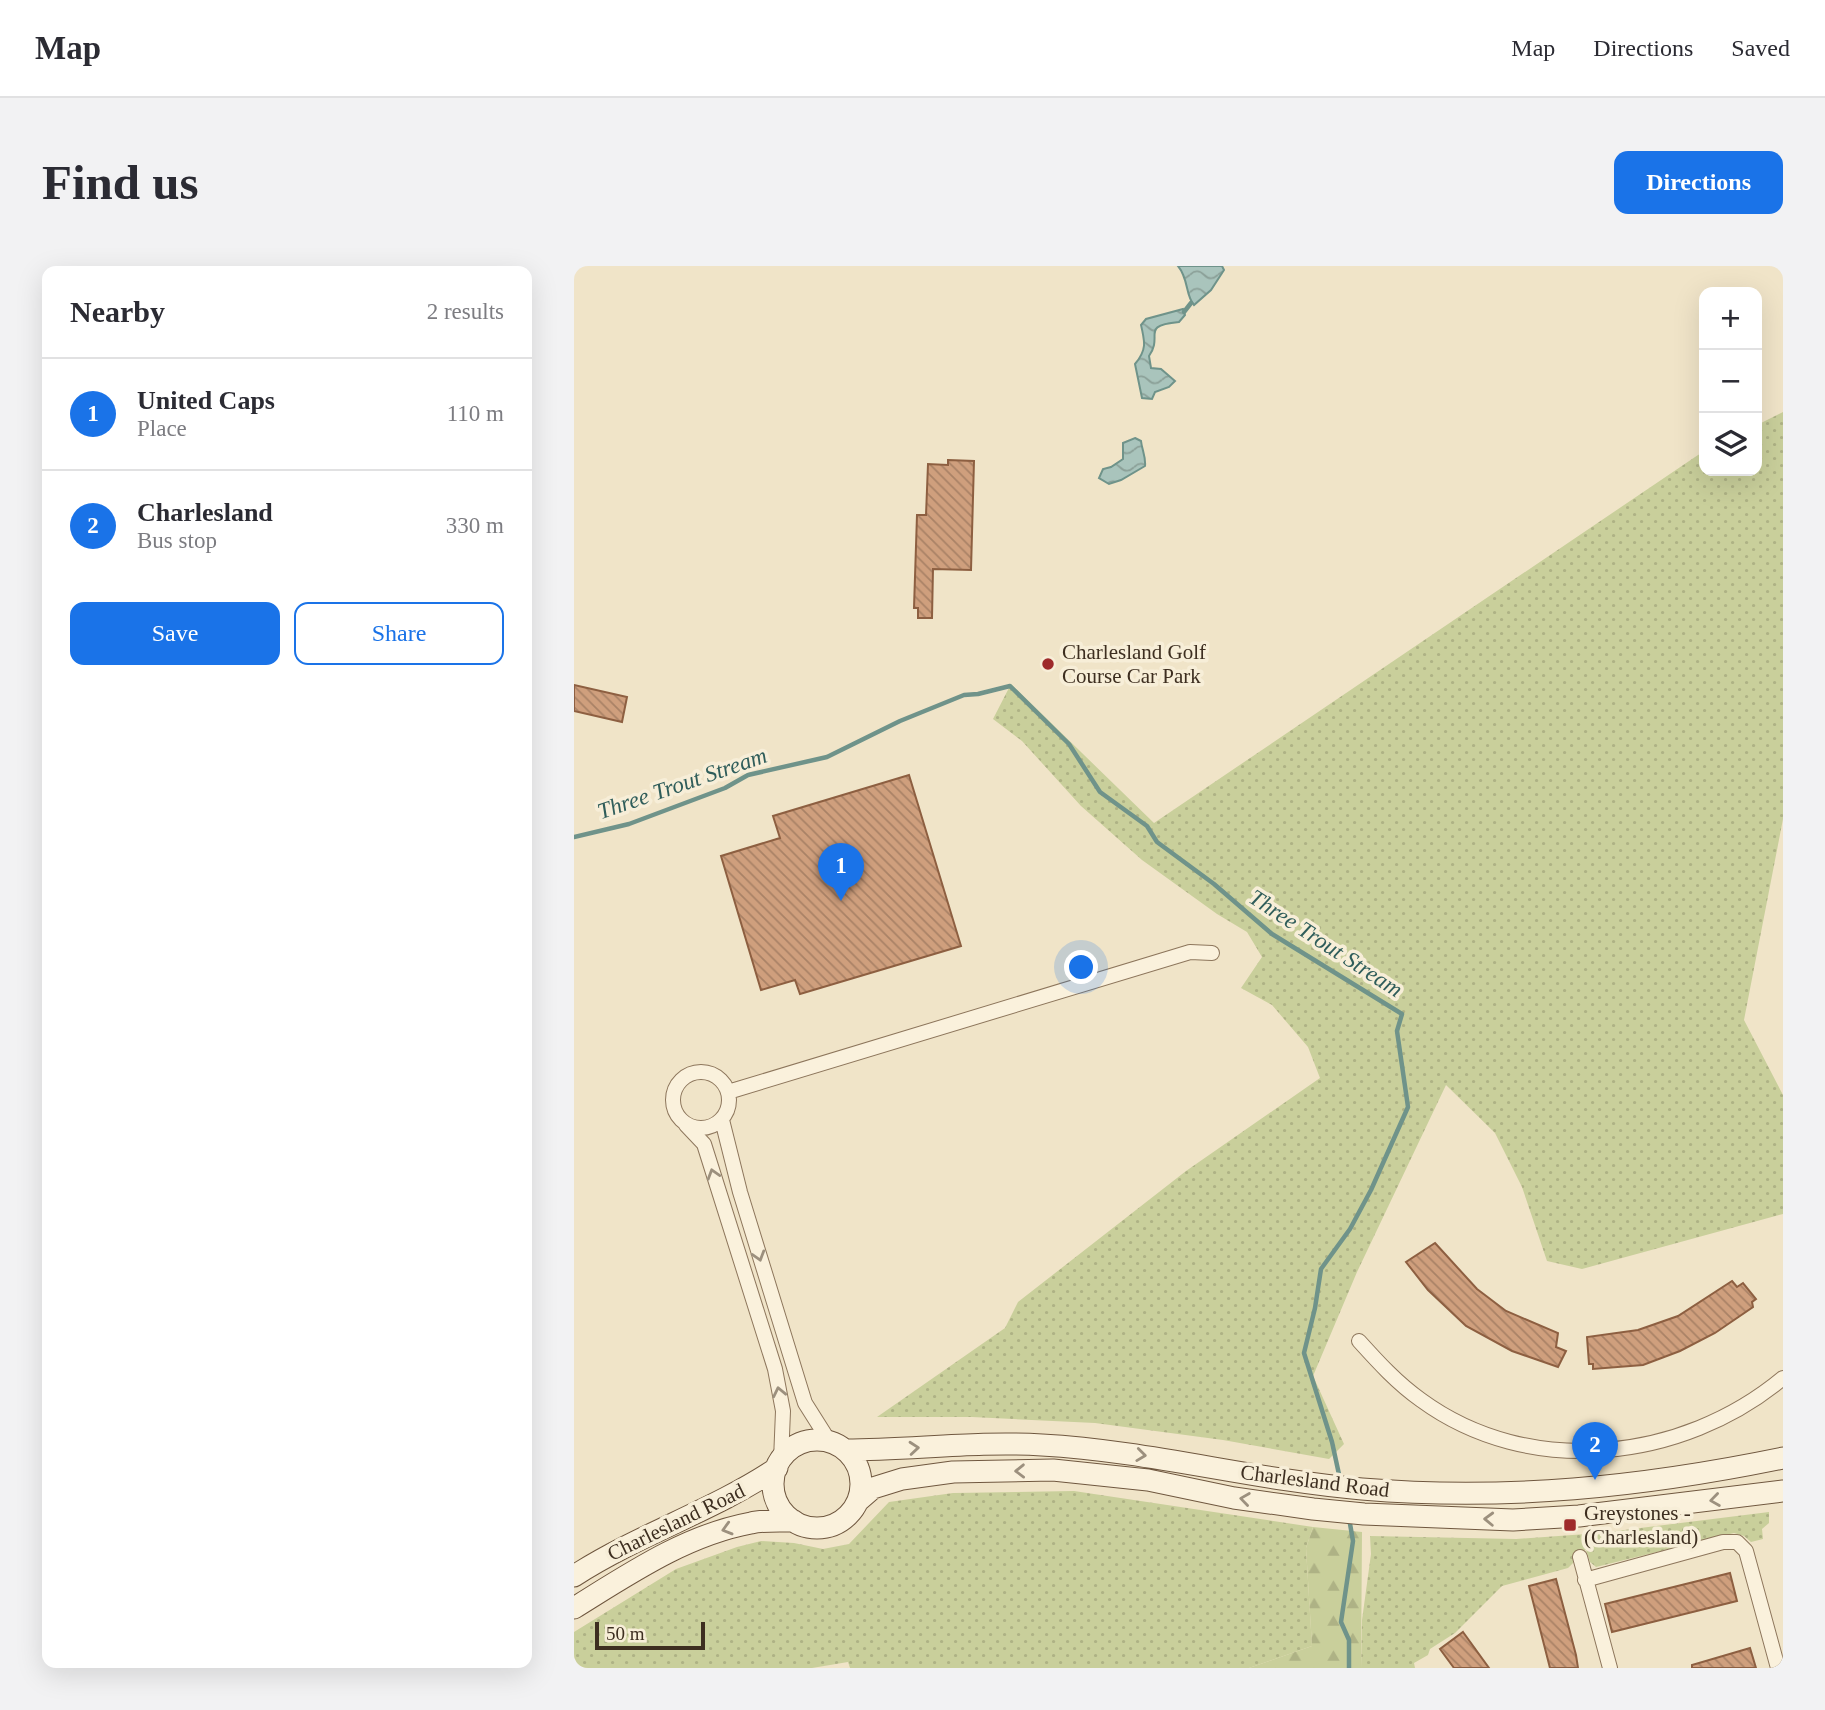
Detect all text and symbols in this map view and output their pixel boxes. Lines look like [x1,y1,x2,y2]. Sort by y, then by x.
text: Map [35,30,101,66]
text: Map [1511,35,1555,61]
text: Directions [1593,35,1693,61]
text: Saved [1731,35,1790,61]
button: Directions [1614,151,1783,214]
text: Find us [42,155,199,210]
map controls [1699,287,1762,476]
button: + [1699,287,1762,350]
text: Nearby [70,295,165,328]
text: 2 results [427,299,504,324]
button: − [1699,350,1762,413]
text: United Caps [137,386,275,415]
text: 1 [87,401,99,426]
text: 110 m [447,401,504,426]
button: layers [1699,413,1762,476]
text: Place [137,416,187,441]
text: Charlesland [137,498,273,527]
text: 2 [87,513,99,538]
text: 330 m [446,513,504,538]
text: Bus stop [137,528,217,553]
button: Save [70,602,280,665]
button: Share [294,602,504,665]
place label: Charlesland Golf Course Car Park [1062,640,1206,688]
marker: Charlesland Golf Course Car Park [1040,656,1056,672]
water label: Three Trout Stream [594,743,770,824]
pin: 1 [818,843,864,901]
water label: Three Trout Stream [1244,885,1407,1002]
your location [1064,950,1098,984]
one-way arrow [707,1169,722,1181]
one-way arrow [751,1250,766,1262]
one-way arrow [773,1386,788,1398]
pin: 2 [1572,1422,1618,1480]
one-way arrow [909,1441,920,1456]
one-way arrow [1135,1447,1147,1462]
street label: Charlesland Road [1239,1460,1391,1502]
one-way arrow [1014,1463,1025,1478]
street label: Charlesland Road [603,1478,749,1566]
one-way arrow [1239,1492,1251,1507]
one-way arrow [1709,1492,1721,1507]
place label: Greystones - (Charlesland) [1584,1501,1698,1549]
one-way arrow [1483,1511,1494,1526]
marker: Greystones - (Charlesland) [1562,1517,1578,1533]
one-way arrow [721,1521,733,1535]
scale bar [595,1619,705,1651]
text: 50 m [606,1623,645,1644]

